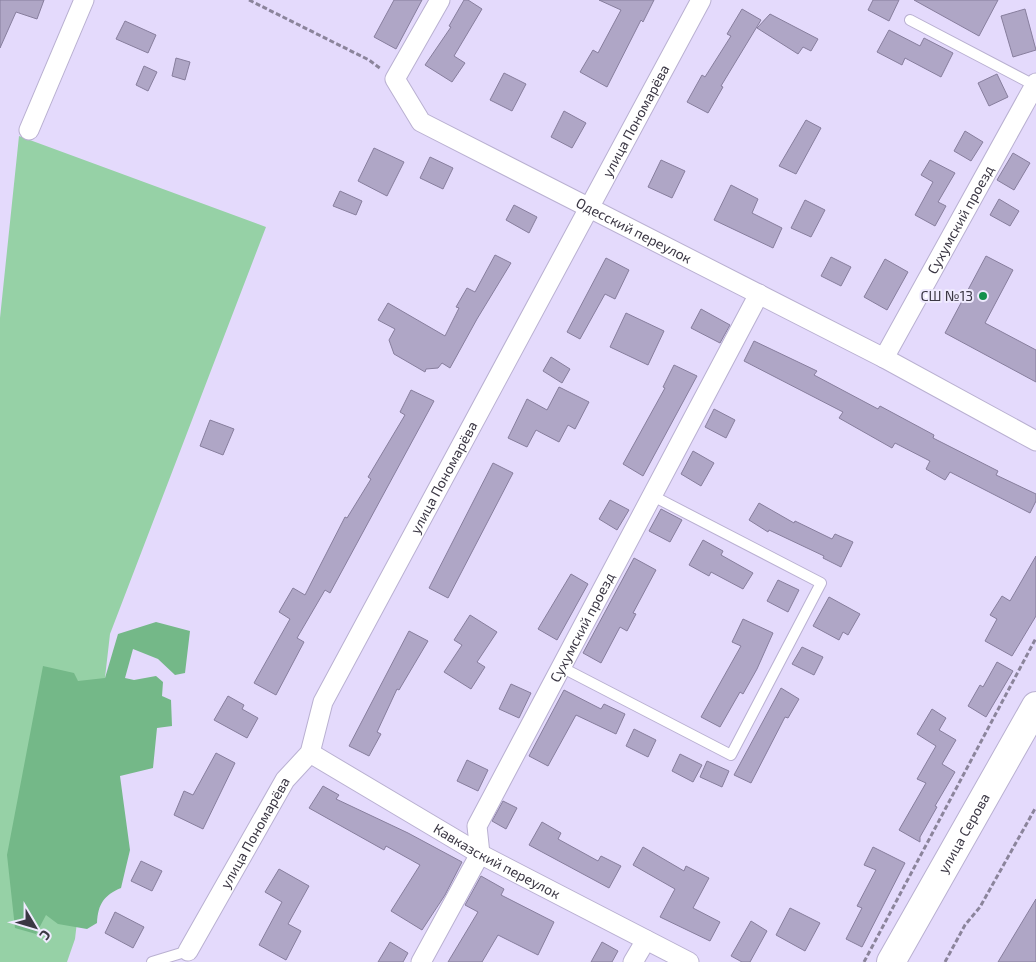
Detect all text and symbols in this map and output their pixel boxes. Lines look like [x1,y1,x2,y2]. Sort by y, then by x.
street label: улица Пономарёва [598,62,673,180]
street label: Сухумский проезд [923,162,997,277]
street label: Одесский переулок [573,194,695,267]
place label: СШ №13 [921,287,973,304]
marker: СШ №13 [977,290,989,302]
street label: улица Пономарёва [406,418,481,536]
street label: Сухумский проезд [546,570,618,685]
street label: улица Пономарёва [216,774,293,891]
street label: улица Серова [934,790,993,876]
street label: Кавказский переулок [431,819,564,902]
north arrow [10,902,60,952]
text: С [36,927,55,944]

